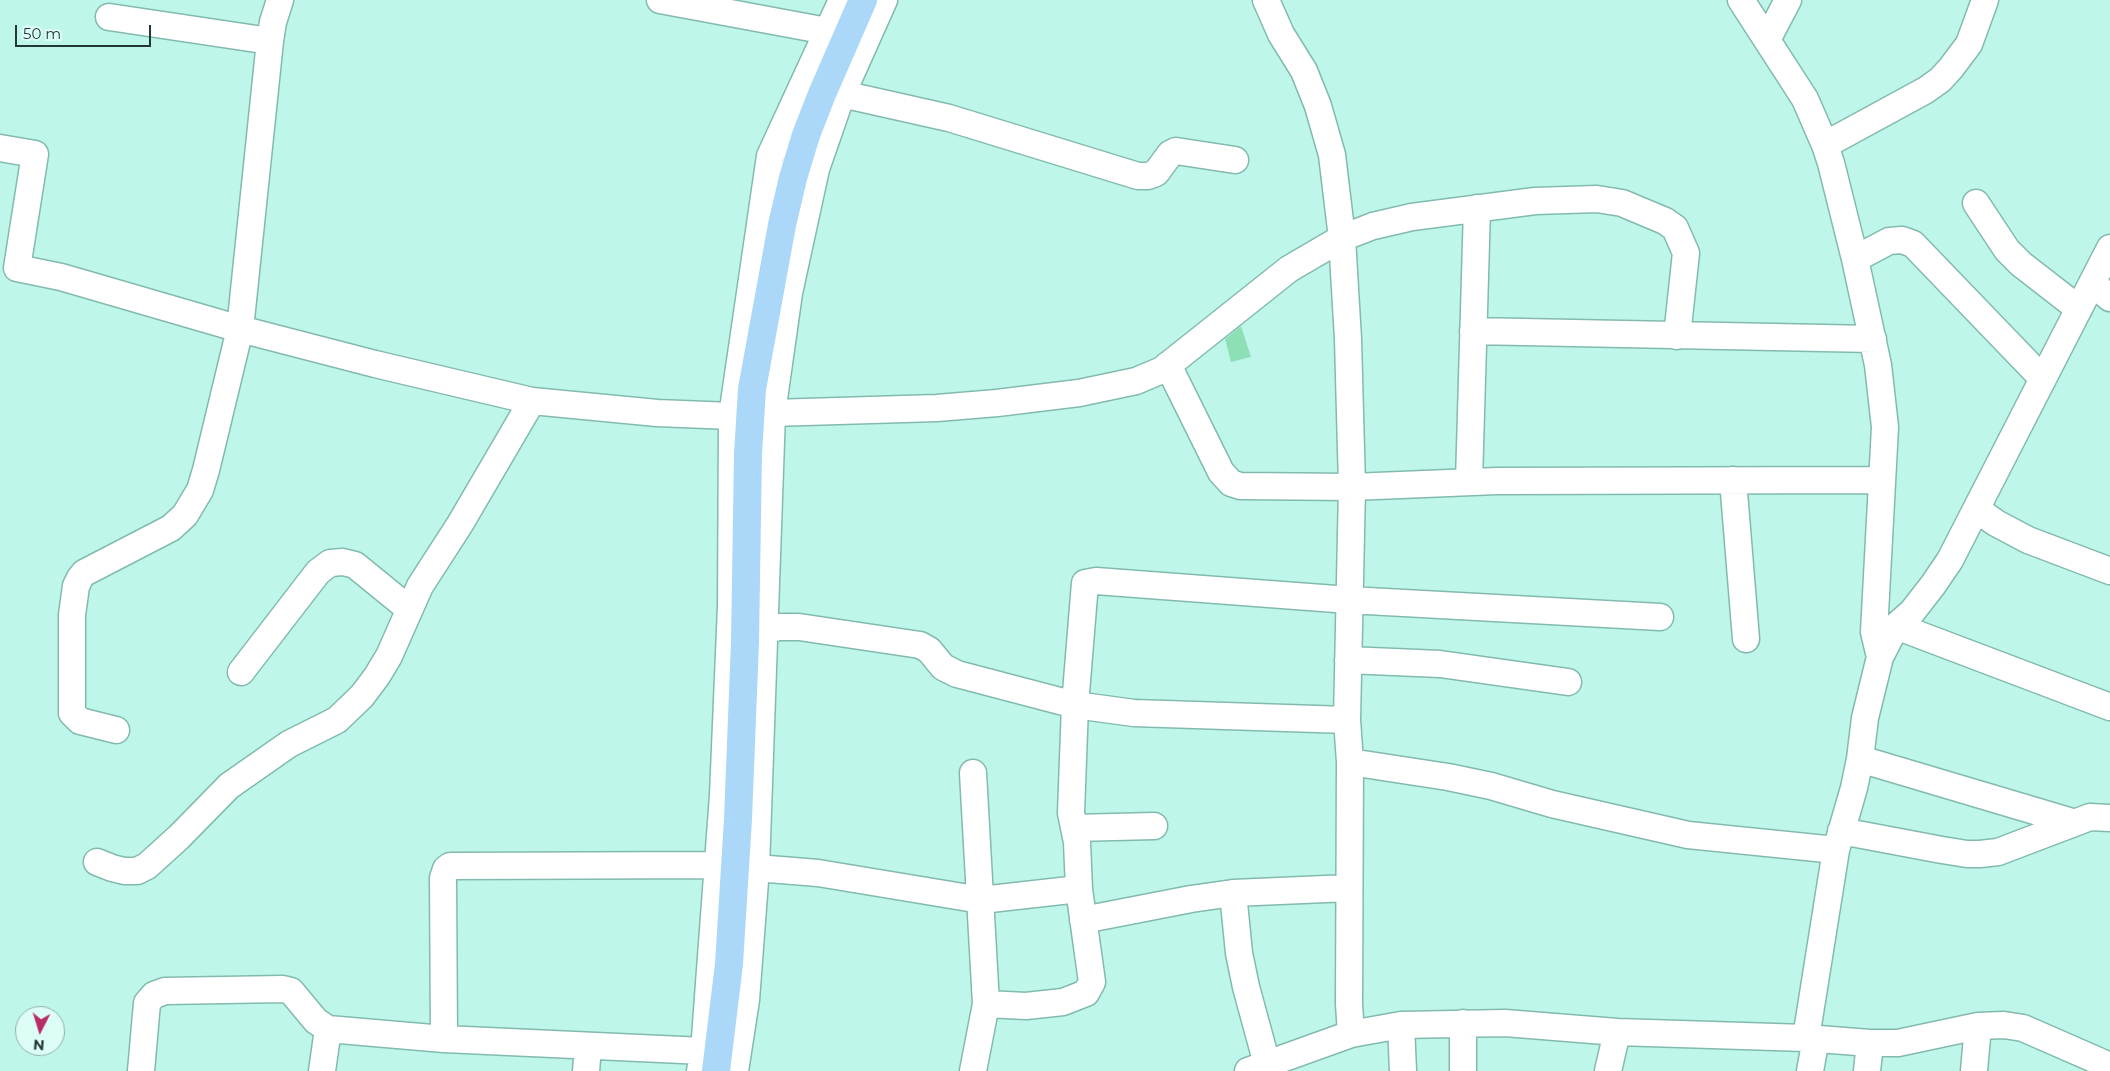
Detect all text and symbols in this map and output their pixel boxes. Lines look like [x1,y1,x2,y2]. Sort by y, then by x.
scale bar [18,15,154,47]
text: 50 m [23,24,61,43]
north arrow [15,1006,65,1056]
text: N [32,1035,45,1054]

